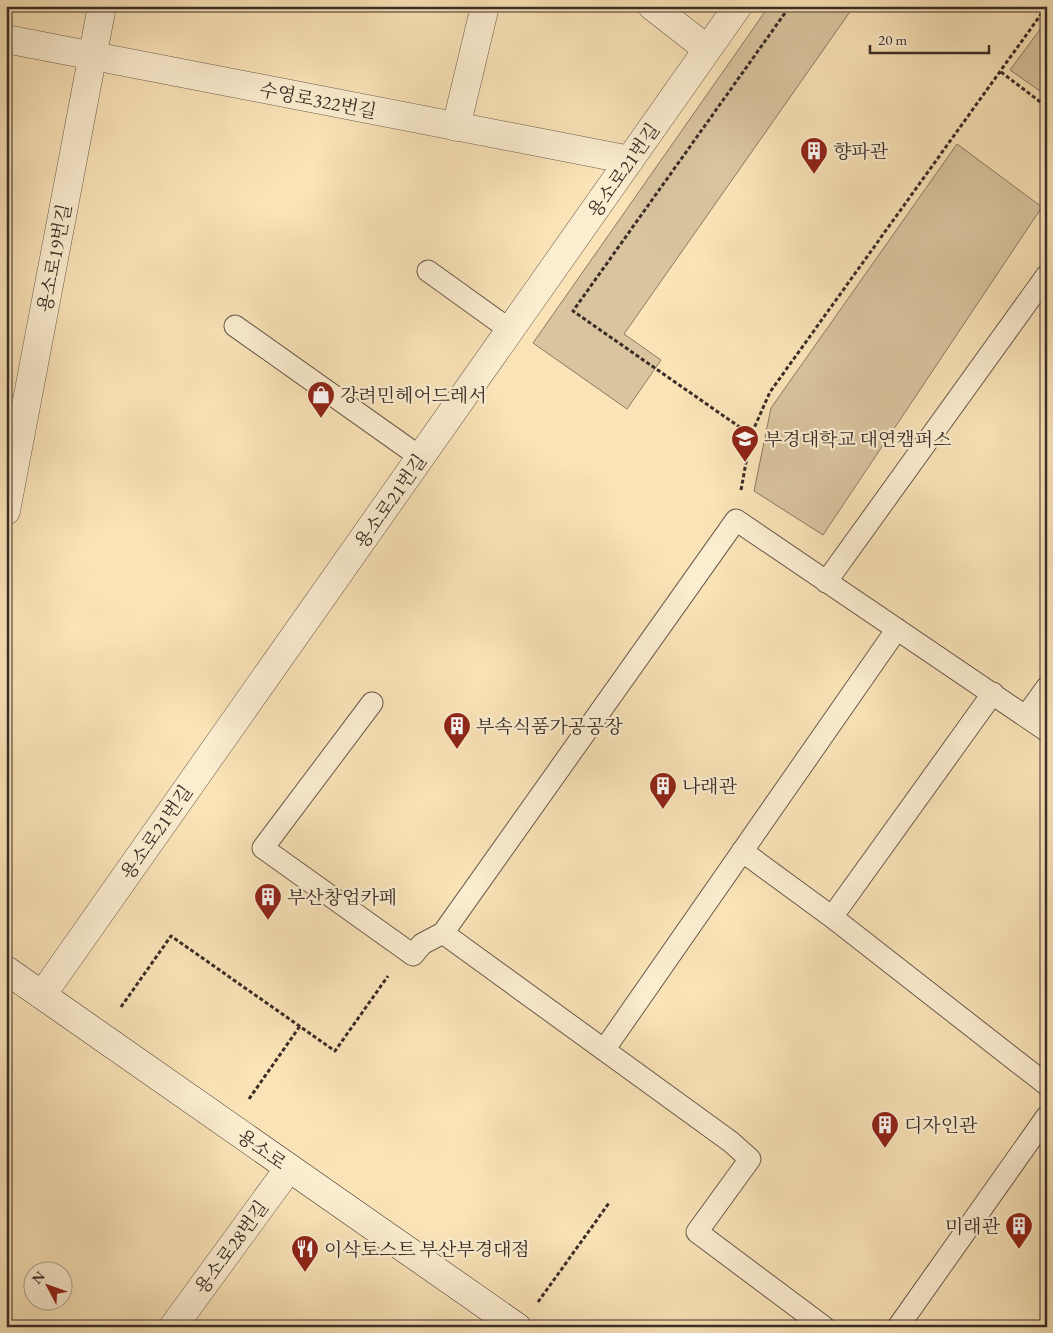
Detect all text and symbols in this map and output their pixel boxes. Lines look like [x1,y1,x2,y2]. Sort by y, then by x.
scale bar [870,22,989,54]
text: 20 m [878,30,907,49]
street label: 수영로322번길 [257,77,379,124]
street label: 용소로21번길 [582,118,665,223]
building icon: 향파관 [799,136,829,175]
place label: 향파관 [833,139,889,164]
street label: 용소로19번길 [32,202,77,314]
shop icon: 강려민헤어드레서 [306,380,336,419]
place label: 강려민헤어드레서 [340,383,487,408]
school or university icon: 부경대학교 대연캠퍼스 [730,424,760,463]
place label: 부경대학교 대연캠퍼스 [764,427,951,452]
street label: 용소로21번길 [349,449,432,554]
building icon: 부속식품가공공장 [442,711,472,750]
place label: 부속식품가공공장 [476,714,623,739]
building icon: 나래관 [648,771,678,810]
place label: 나래관 [682,774,738,799]
street label: 용소로21번길 [115,780,198,885]
building icon: 부산창업카페 [253,882,283,921]
place label: 부산창업카페 [287,885,397,910]
building icon: 디자인관 [870,1110,900,1149]
place label: 디자인관 [904,1113,978,1138]
street label: 용소로 [232,1123,291,1175]
street label: 용소로28번길 [189,1195,274,1299]
building icon: 미래관 [1004,1211,1034,1250]
place label: 미래관 [945,1214,1001,1239]
restaurant icon: 이삭토스트 부산부경대점 [290,1234,320,1273]
place label: 이삭토스트 부산부경대점 [324,1237,530,1262]
north arrow [22,1260,72,1310]
text: N [28,1267,49,1288]

